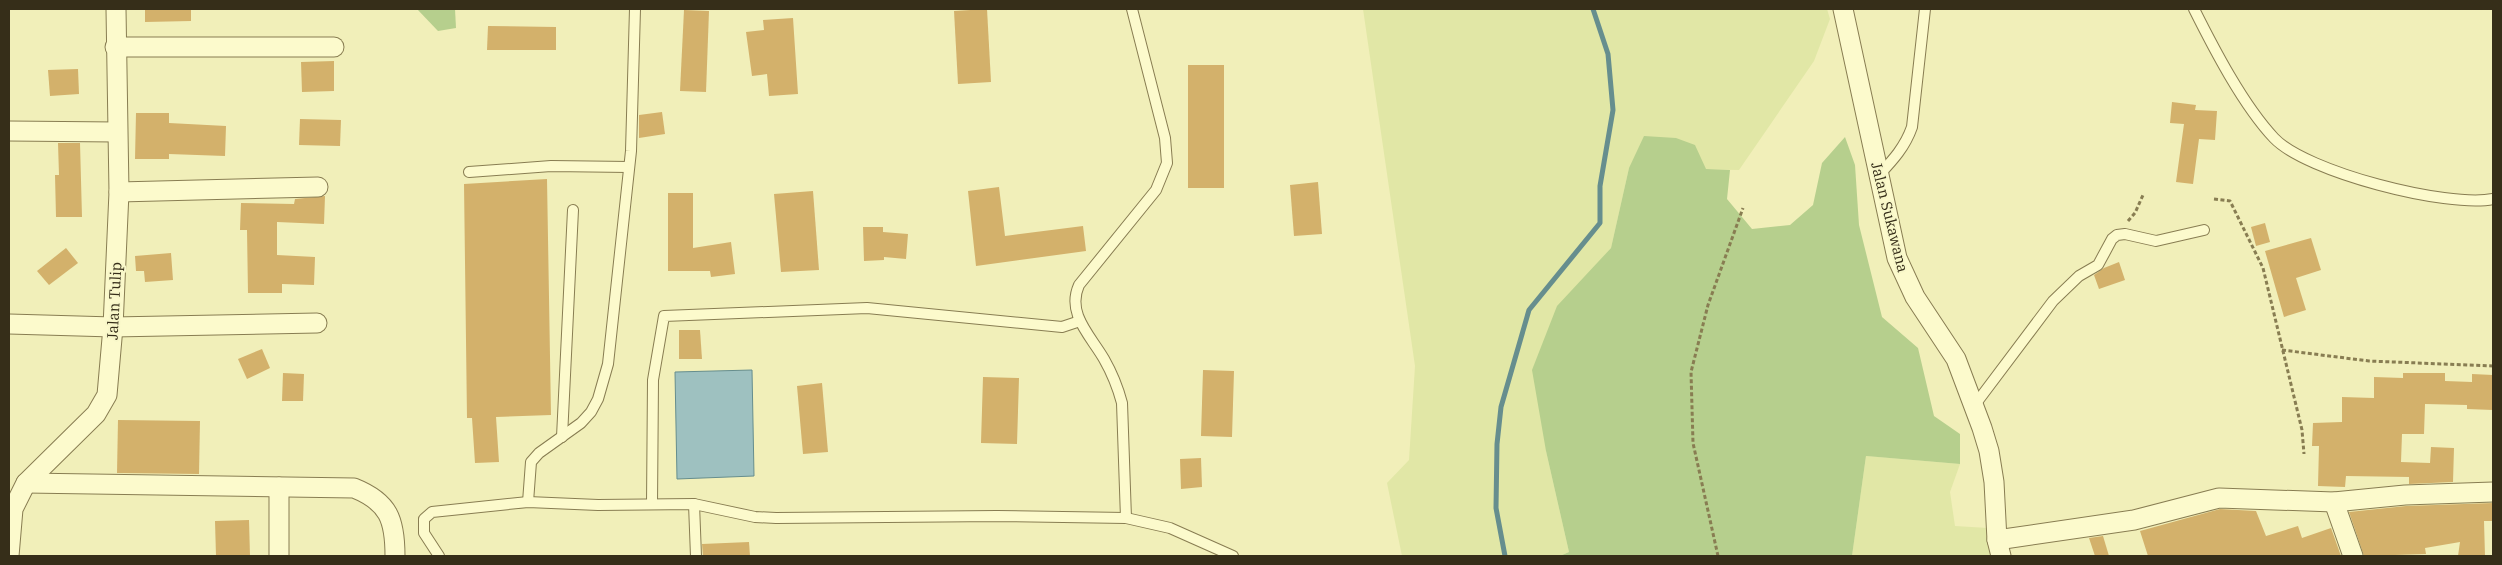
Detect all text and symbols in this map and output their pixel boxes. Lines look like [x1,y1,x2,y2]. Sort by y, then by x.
street label: Jalan Sukawana [1867,160,1913,274]
street label: Jalan Tulip [102,262,126,340]

